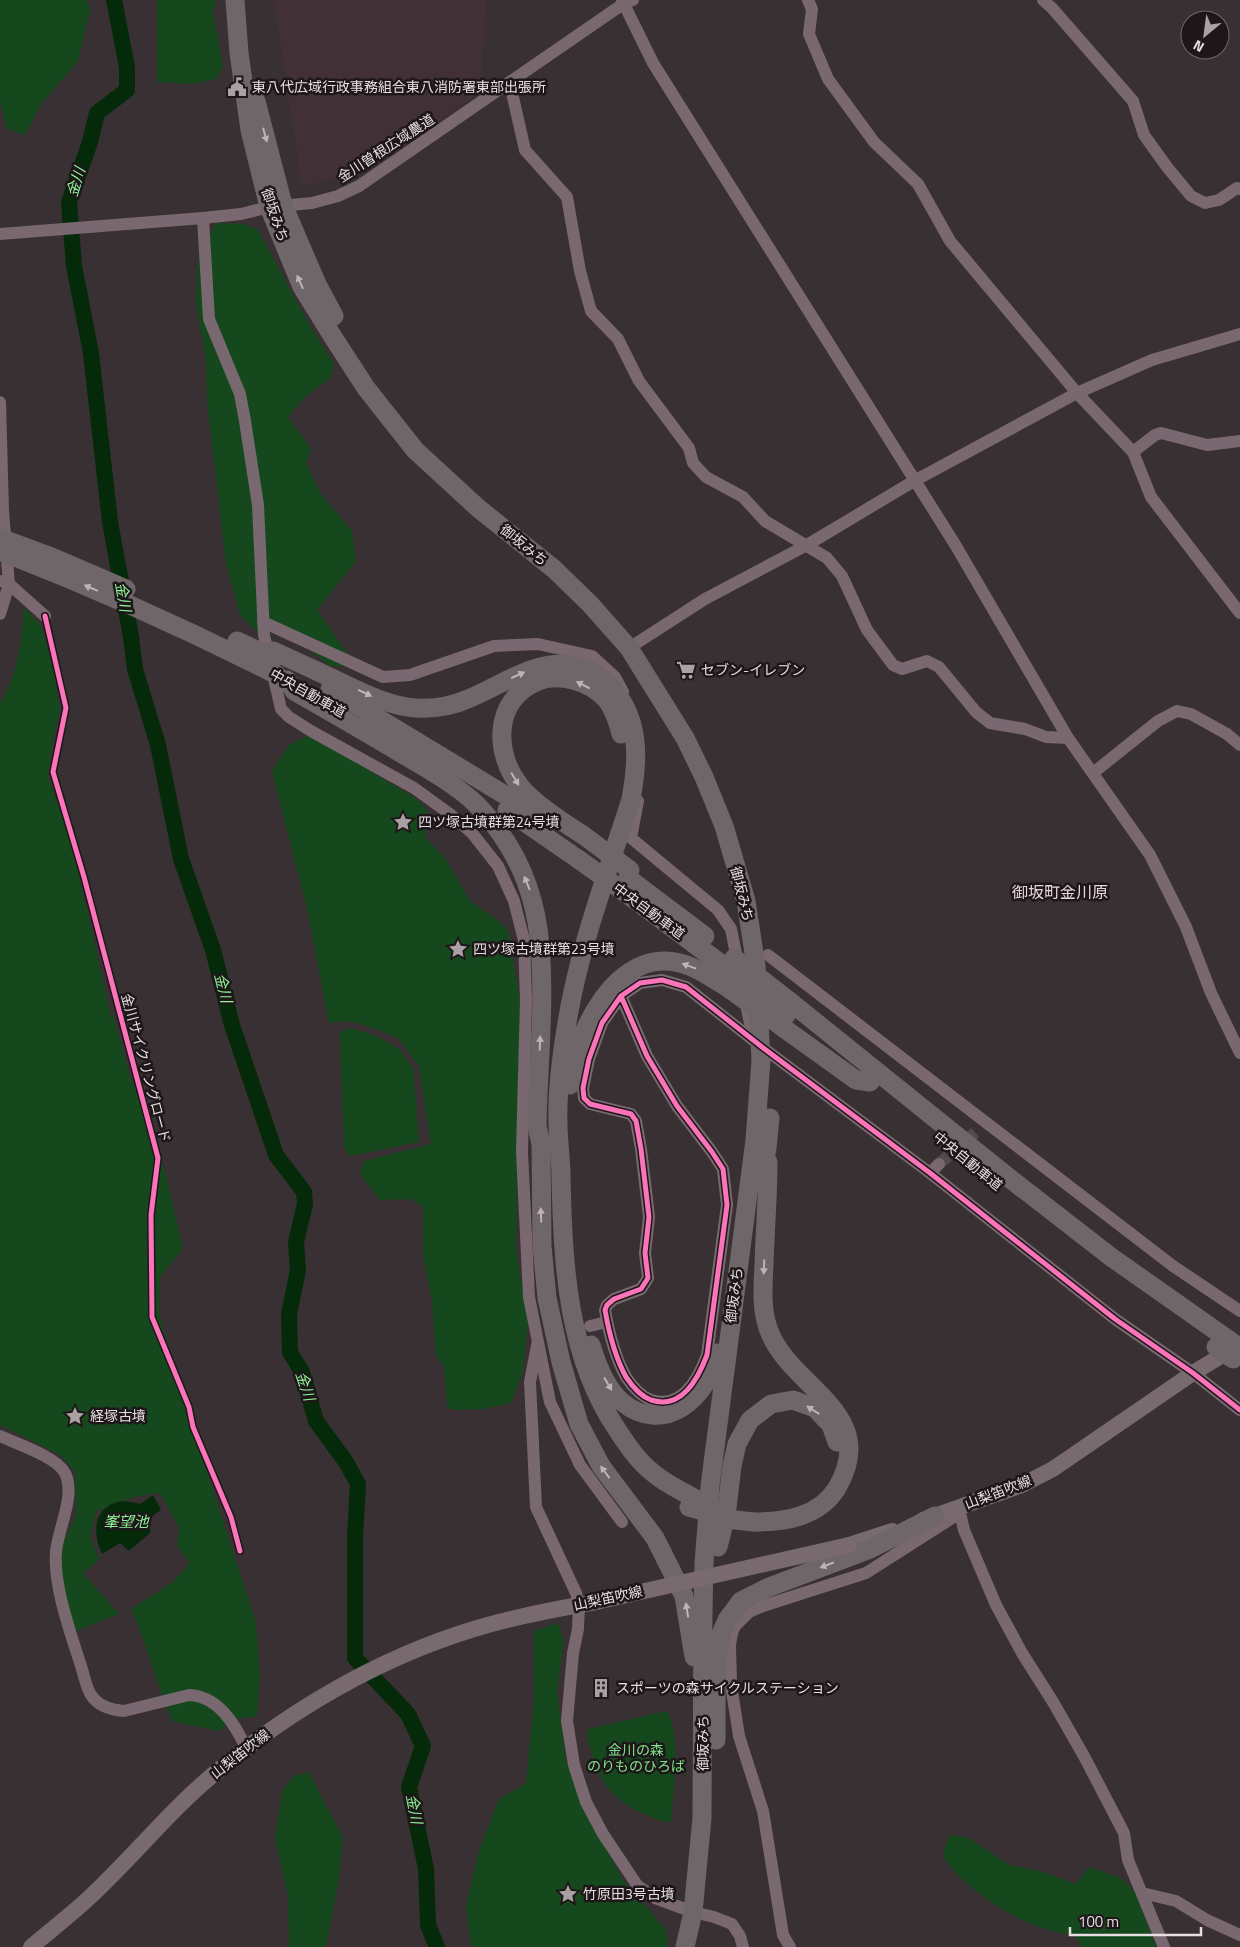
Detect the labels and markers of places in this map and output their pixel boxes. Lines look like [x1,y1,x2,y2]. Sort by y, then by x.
public building icon: 東八代広域行政事務組合東八消防署東部出張所 [226,76,248,98]
place label: 東八代広域行政事務組合東八消防署東部出張所 [252,76,546,97]
supermarket icon: セブン-イレブン [675,659,697,681]
place label: セブン-イレブン [701,659,805,680]
place icon: 四ツ塚古墳群第24号墳 [392,811,414,833]
place label: 四ツ塚古墳群第24号墳 [418,811,560,832]
place icon: 四ツ塚古墳群第23号墳 [447,938,469,960]
place label: 四ツ塚古墳群第23号墳 [473,938,615,959]
place icon: 経塚古墳 [64,1405,86,1427]
place label: 経塚古墳 [90,1405,146,1426]
building icon: スポーツの森サイクルステーション [590,1677,612,1699]
place label: スポーツの森サイクルステーション [616,1677,839,1698]
place icon: 竹原田3号古墳 [557,1883,579,1905]
place label: 竹原田3号古墳 [583,1883,675,1904]

